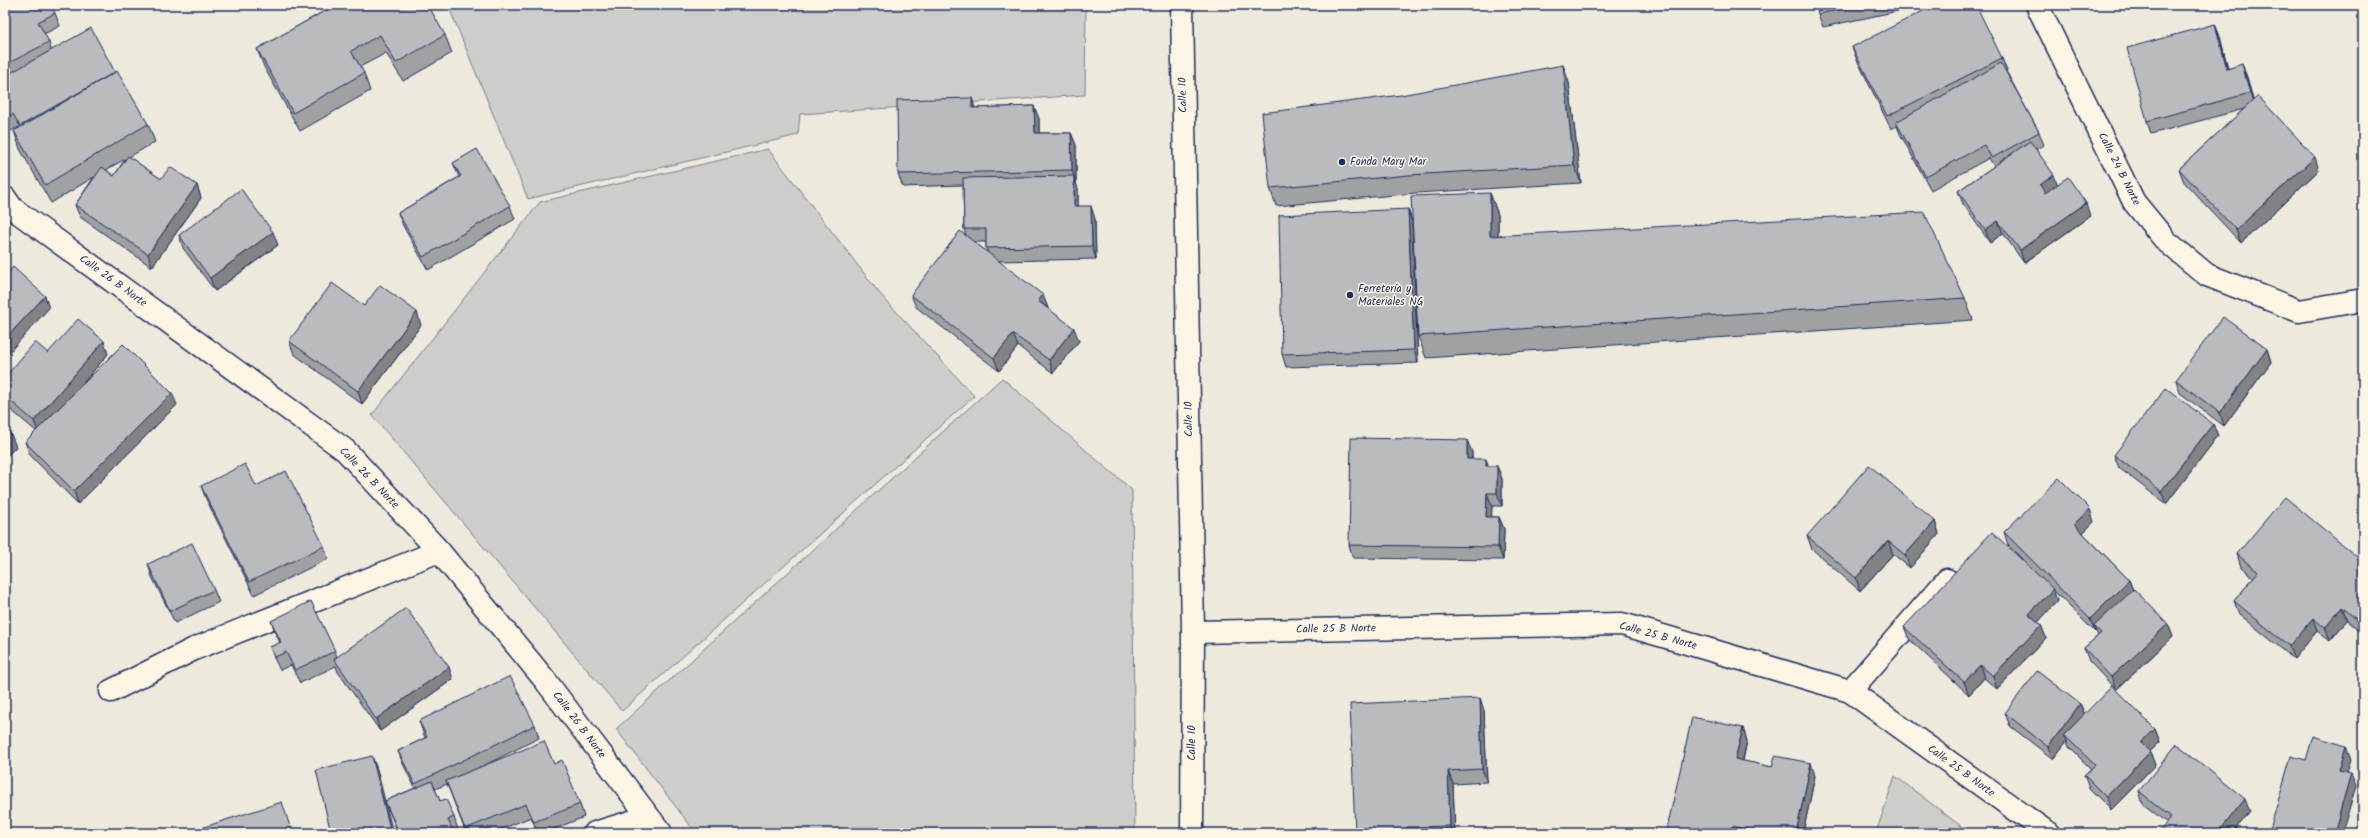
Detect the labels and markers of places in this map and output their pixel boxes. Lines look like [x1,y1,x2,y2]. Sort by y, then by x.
place label: Fonda Mary Mar [1350,153,1428,171]
marker: Fonda Mary Mar [1337,157,1347,167]
place label: Ferretería y Materiales NG [1358,280,1423,311]
marker: Ferretería y Materiales NG [1345,290,1355,300]

